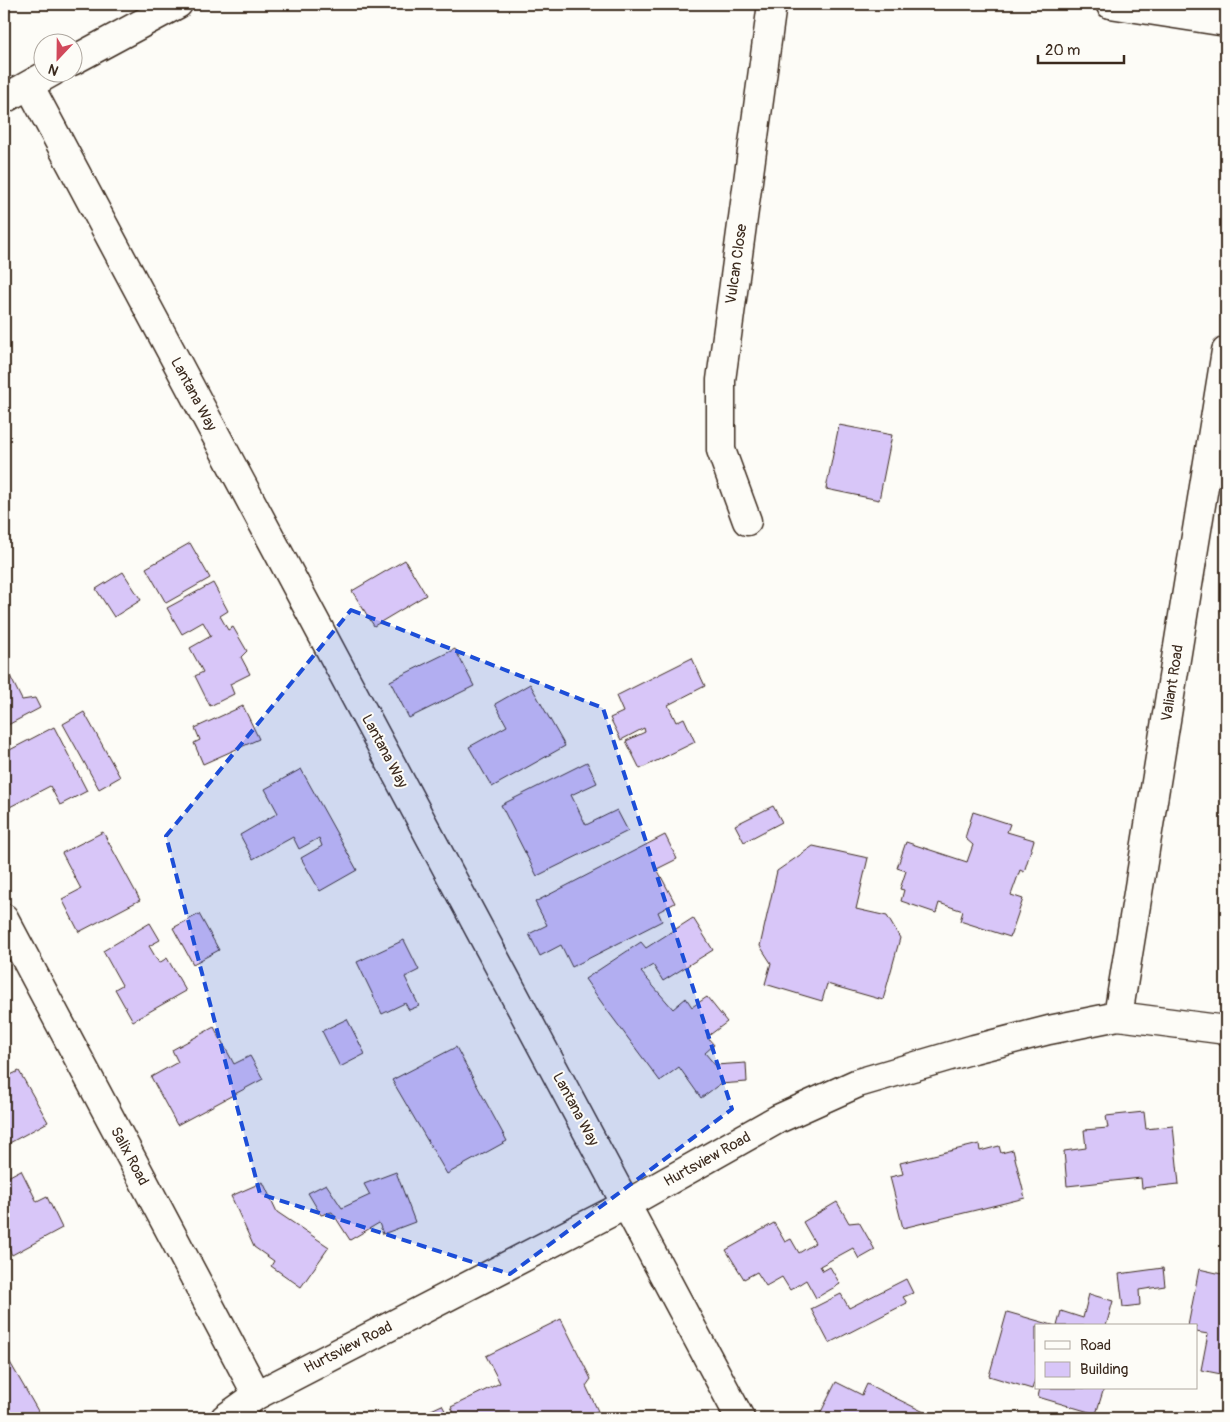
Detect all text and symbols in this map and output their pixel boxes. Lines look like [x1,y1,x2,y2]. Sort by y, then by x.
north arrow [32,32,82,82]
scale bar [1038,32,1124,64]
text: 20 m [1045,41,1080,60]
text: N [46,60,61,79]
street label: Vulcan Close [721,222,752,305]
street label: Lantana Way [166,354,221,435]
street label: Valiant Road [1157,643,1188,723]
street label: Lantana Way [357,711,412,792]
street label: Lantana Way [548,1069,603,1150]
street label: Salix Road [106,1124,153,1189]
street label: Hurtsview Road [660,1128,754,1191]
street label: Hurtsview Road [301,1317,395,1378]
legend [1035,1324,1198,1390]
text: Road [1080,1336,1111,1355]
text: Building [1080,1360,1128,1379]

